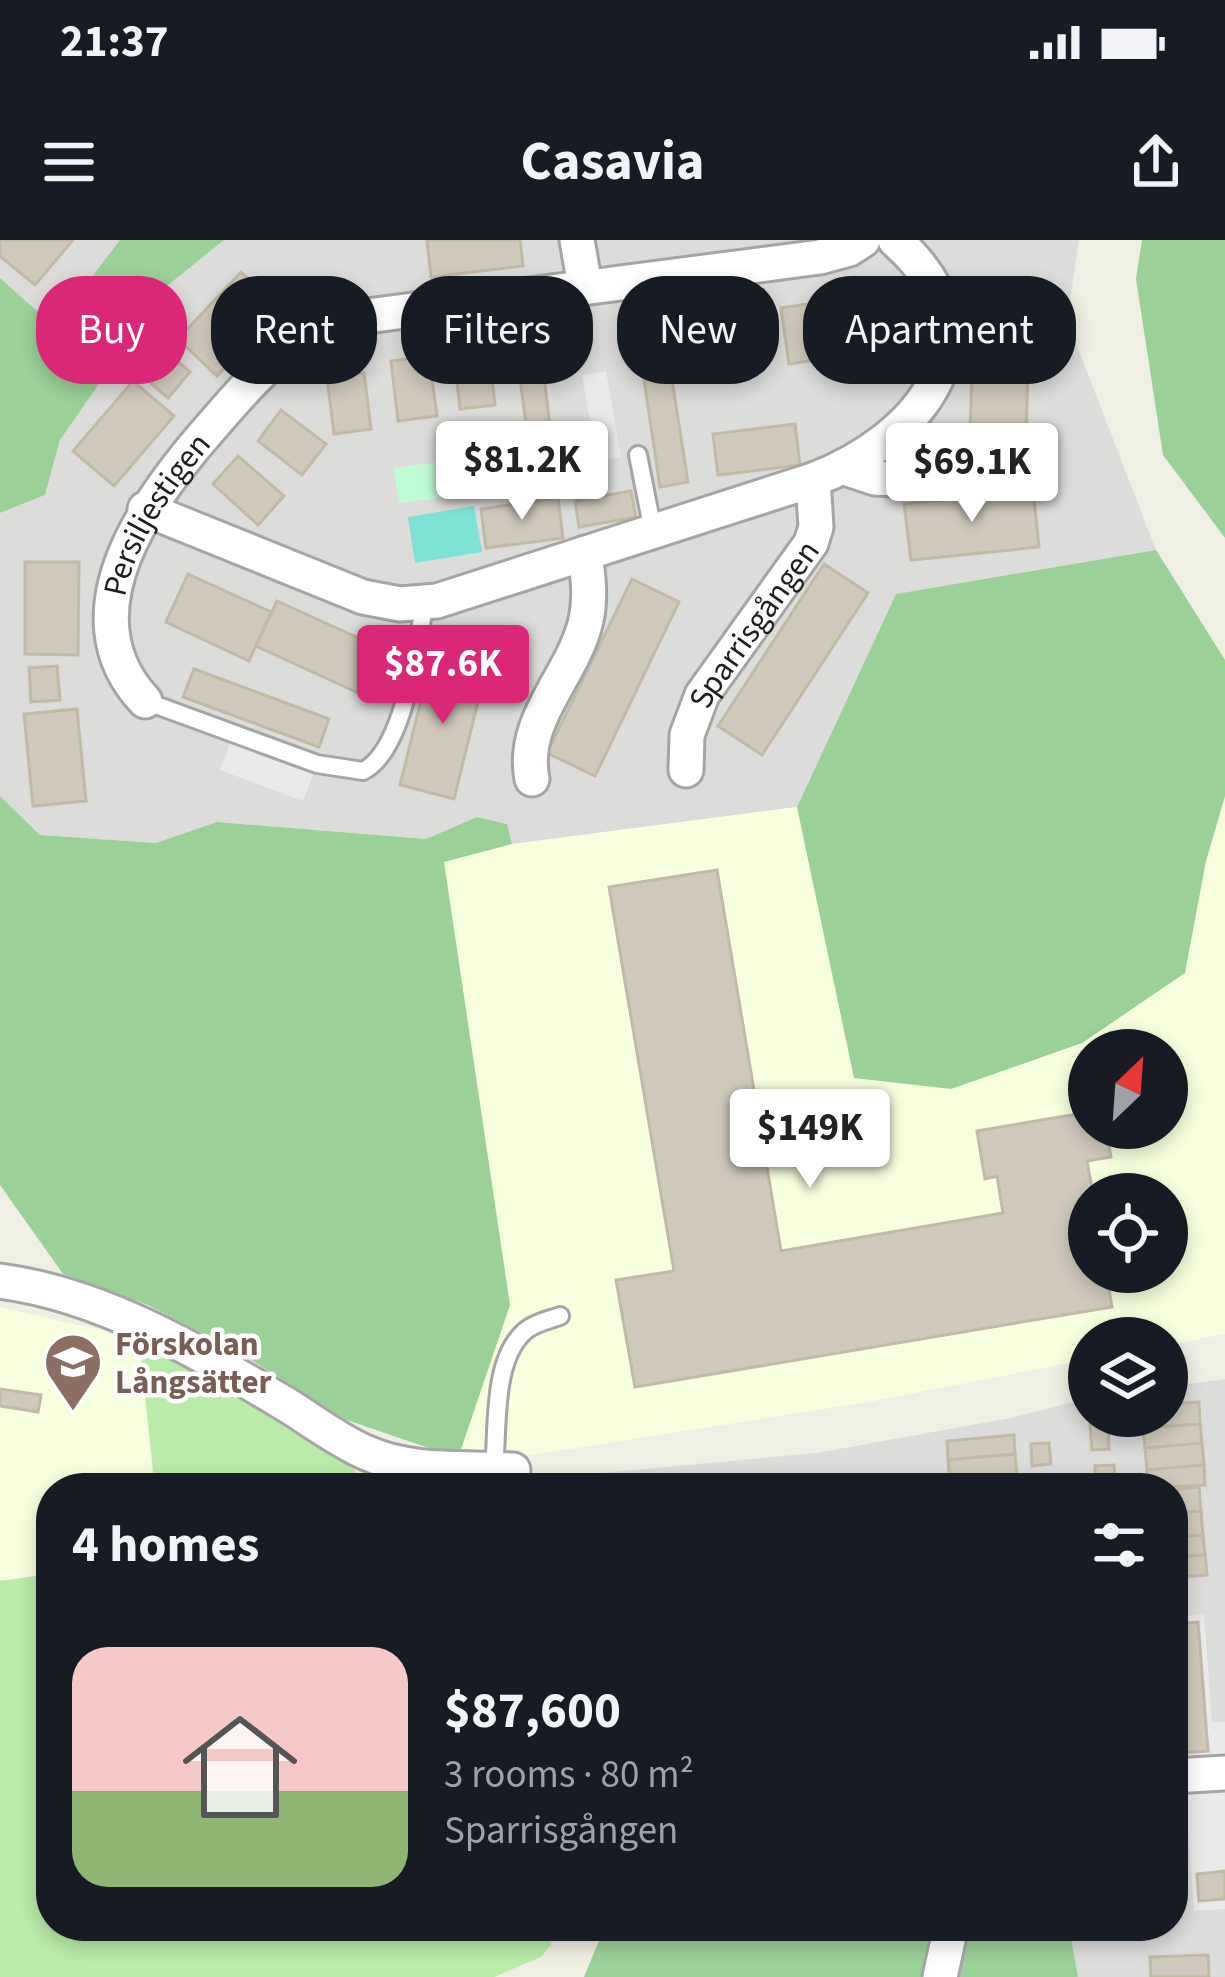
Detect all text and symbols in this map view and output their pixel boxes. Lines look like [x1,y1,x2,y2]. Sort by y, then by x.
text: 21:37 [60,10,169,74]
text: Casavia [521,124,704,201]
icon: menu [36,129,102,195]
icon: share [1123,129,1189,195]
chip: Buy [36,276,187,384]
chip: Rent [211,276,377,384]
chip: Filters [401,276,593,384]
chip: New [617,276,779,384]
chip: Apartment [803,276,1076,384]
pin: $81.2K [424,421,620,523]
street label: Persiljestigen [91,422,222,600]
pin: $69.1K [874,423,1070,525]
text: $81.2K [463,432,581,488]
text: $69.1K [913,434,1031,490]
street label: Sparrisgången [677,531,831,715]
pin: $87.6K [345,625,541,727]
text: $87.6K [384,636,502,692]
north arrow [1068,1029,1188,1149]
map controls [1068,1029,1188,1437]
pin: $149K [726,1089,894,1191]
text: $149K [757,1100,863,1156]
button: locate [1068,1173,1188,1293]
button: layers [1068,1317,1188,1437]
place label: Förskolan Långsätter [115,1321,273,1406]
school or university icon: Förskolan Långsätter [42,1331,104,1413]
text: 4 homes [72,1509,259,1581]
icon: filters [1086,1512,1152,1578]
text: $87,600 [444,1675,621,1747]
icon: home [168,1695,312,1839]
text: 3 rooms · 80 m² [444,1747,694,1803]
text: Sparrisgången [444,1803,678,1859]

